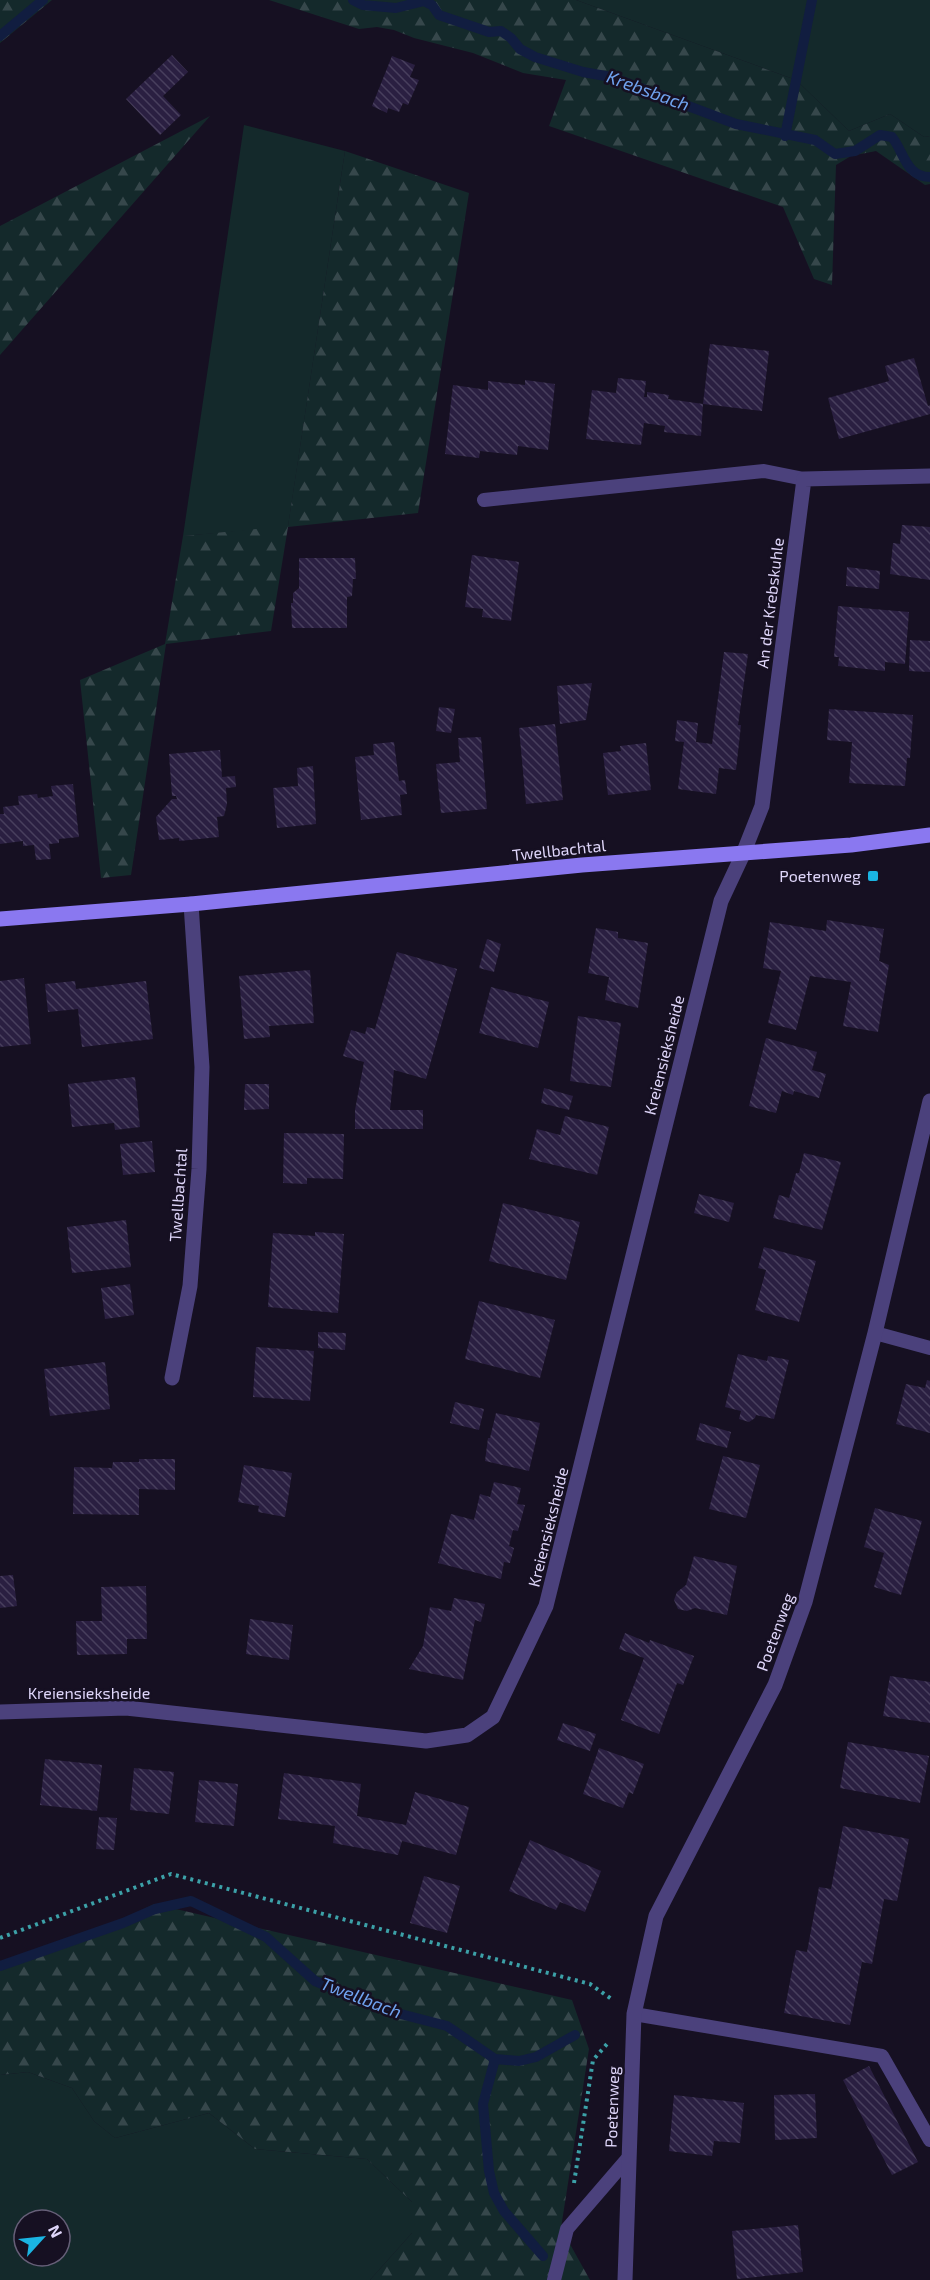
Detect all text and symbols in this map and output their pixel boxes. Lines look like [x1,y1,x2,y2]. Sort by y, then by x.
water label: Krebsbach [604,65,693,115]
street label: An der Krebskuhle [752,536,787,669]
street label: Twellbachtal [511,835,607,864]
place label: Poetenweg [779,866,861,885]
marker: Poetenweg [866,869,880,883]
street label: Kreiensieksheide [639,993,688,1117]
street label: Twellbachtal [165,1147,190,1243]
street label: Kreiensieksheide [523,1465,572,1589]
street label: Poetenweg [752,1590,797,1673]
street label: Kreiensieksheide [28,1683,150,1702]
water label: Twellbach [318,1972,405,2022]
street label: Poetenweg [601,2066,622,2148]
north arrow [12,2208,72,2268]
text: N [45,2221,67,2240]

